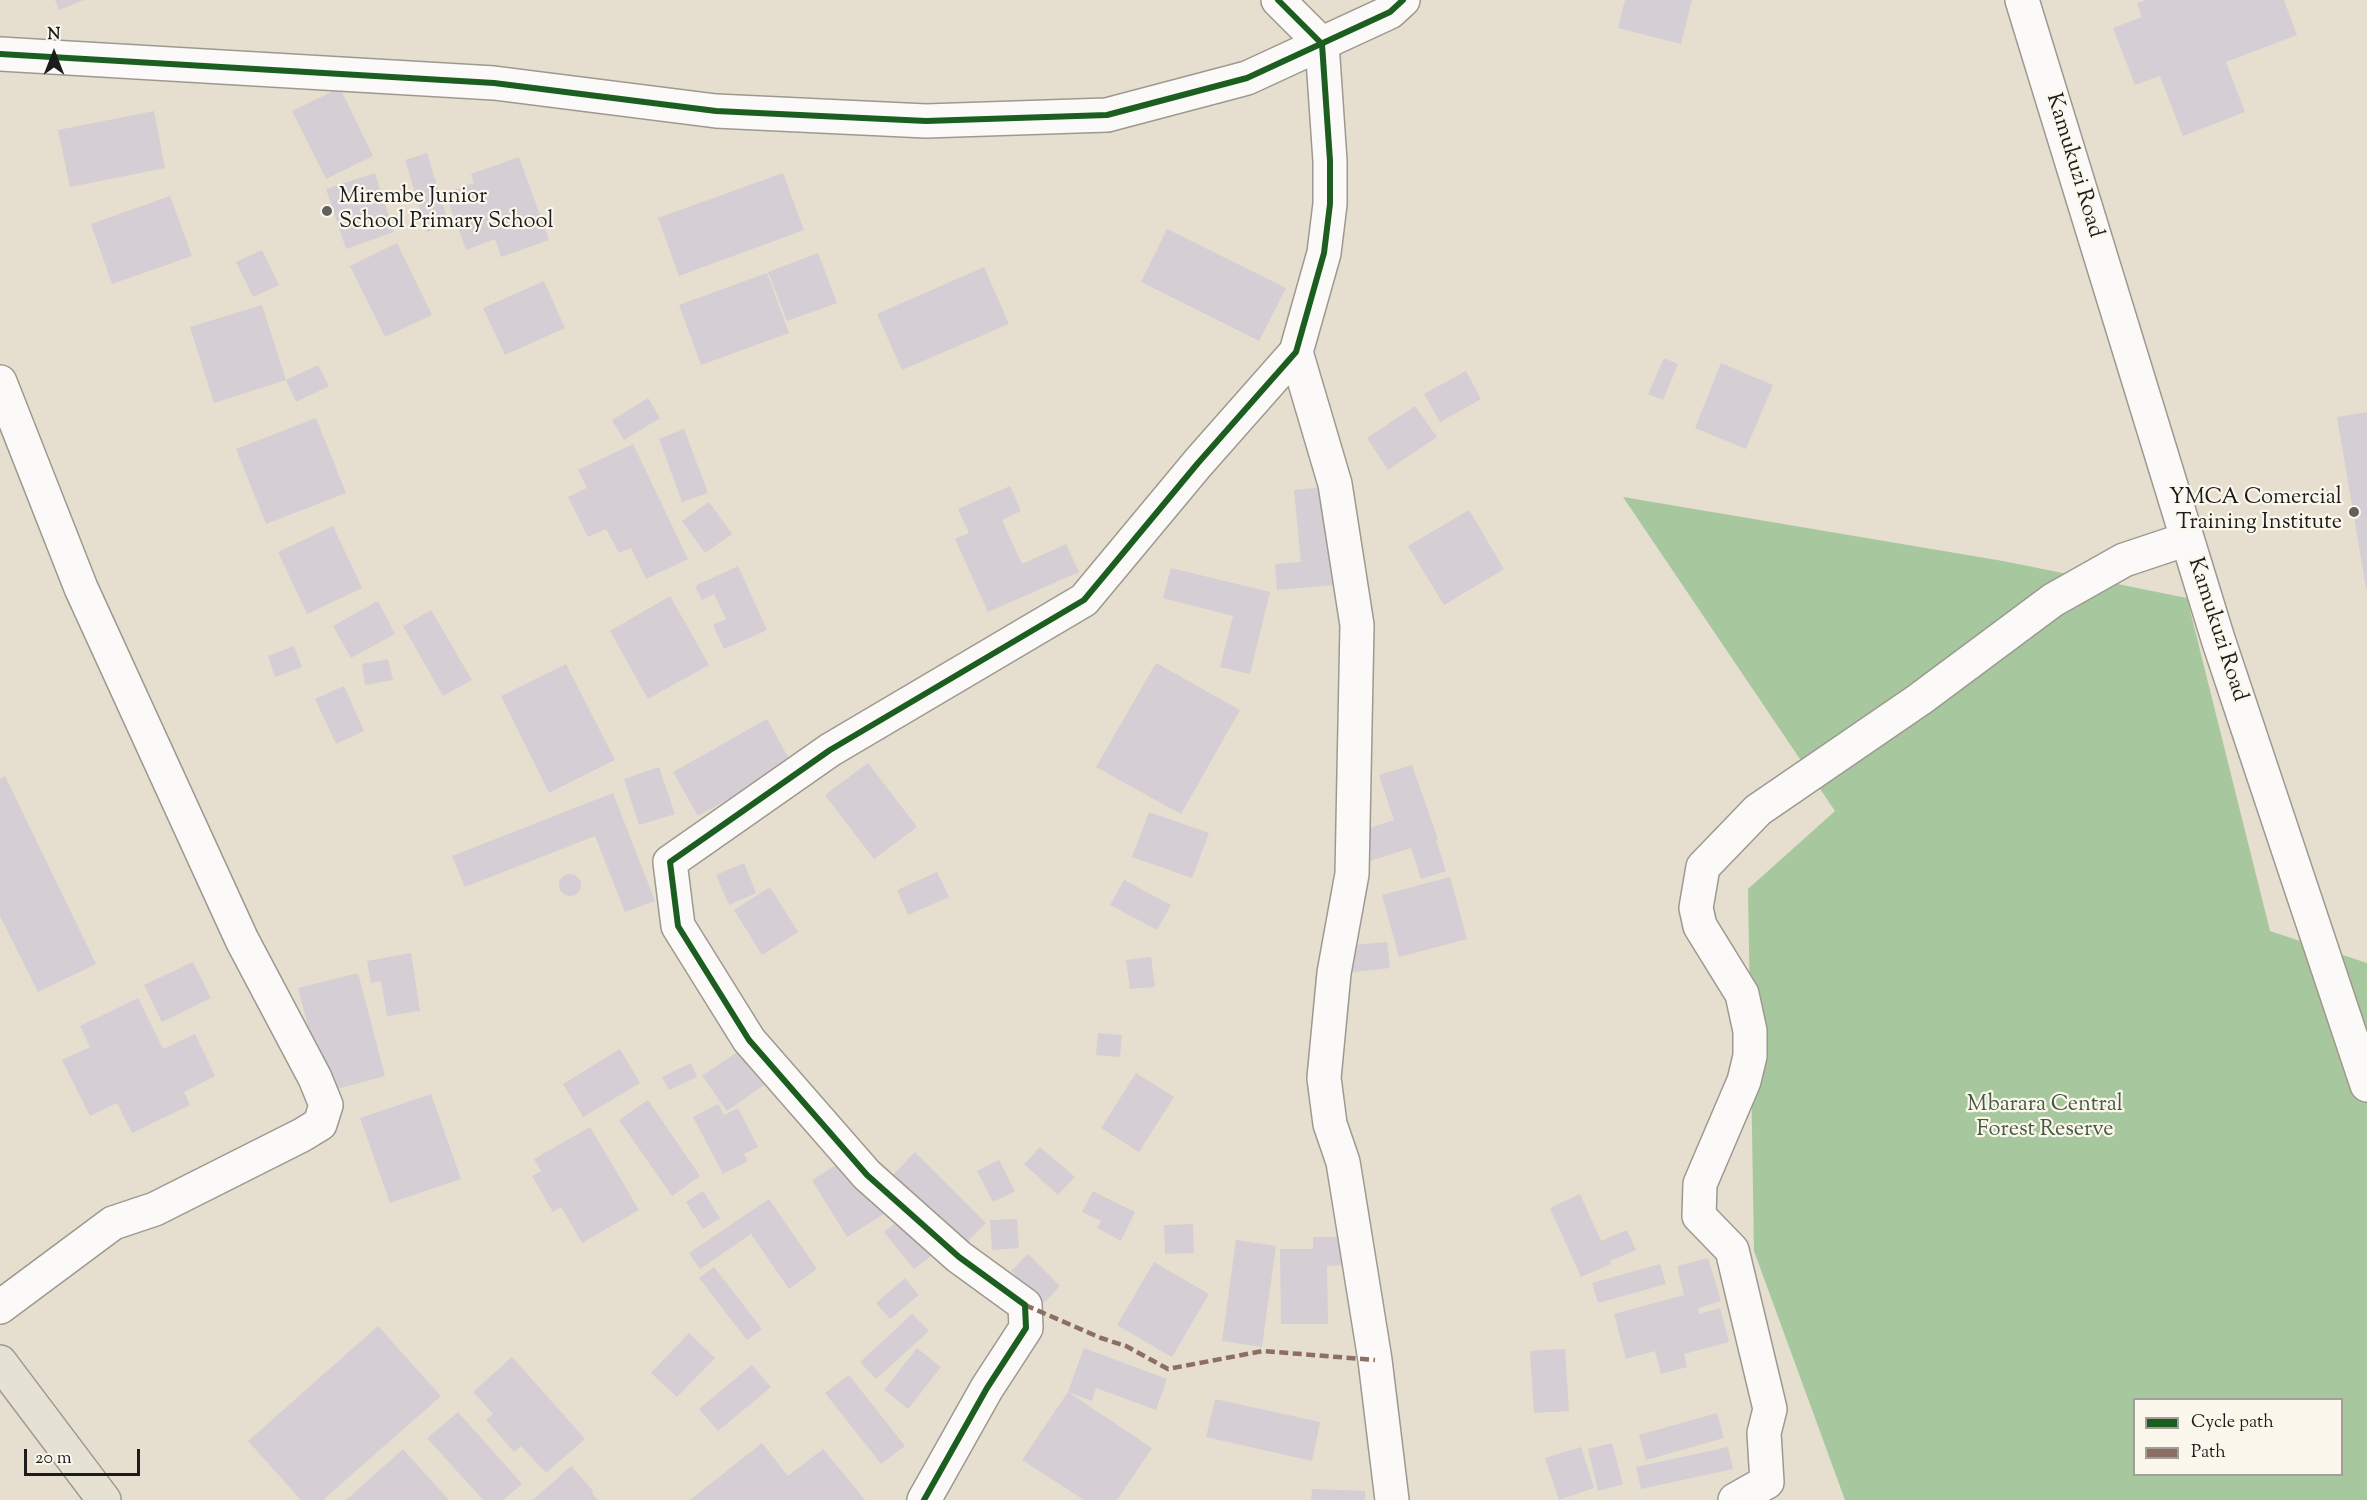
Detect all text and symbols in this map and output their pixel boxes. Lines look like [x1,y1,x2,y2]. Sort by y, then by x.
north arrow [24,24,84,84]
text: N [48,24,60,47]
street label: Kamukuzi Road [2038,91,2108,241]
place label: Mirembe Junior School Primary School [339,185,554,236]
marker: Mirembe Junior School Primary School [320,204,334,218]
place label: YMCA Comercial Training Institute [2169,486,2342,538]
marker: YMCA Comercial Training Institute [2347,505,2361,519]
street label: Kamukuzi Road [2180,555,2252,705]
park label: Mbarara Central Forest Reserve [1967,1093,2123,1144]
legend [2133,1398,2343,1476]
text: Cycle path [2191,1410,2274,1436]
scale bar [27,1437,142,1475]
text: Path [2191,1440,2226,1466]
text: 20 m [35,1446,72,1472]

